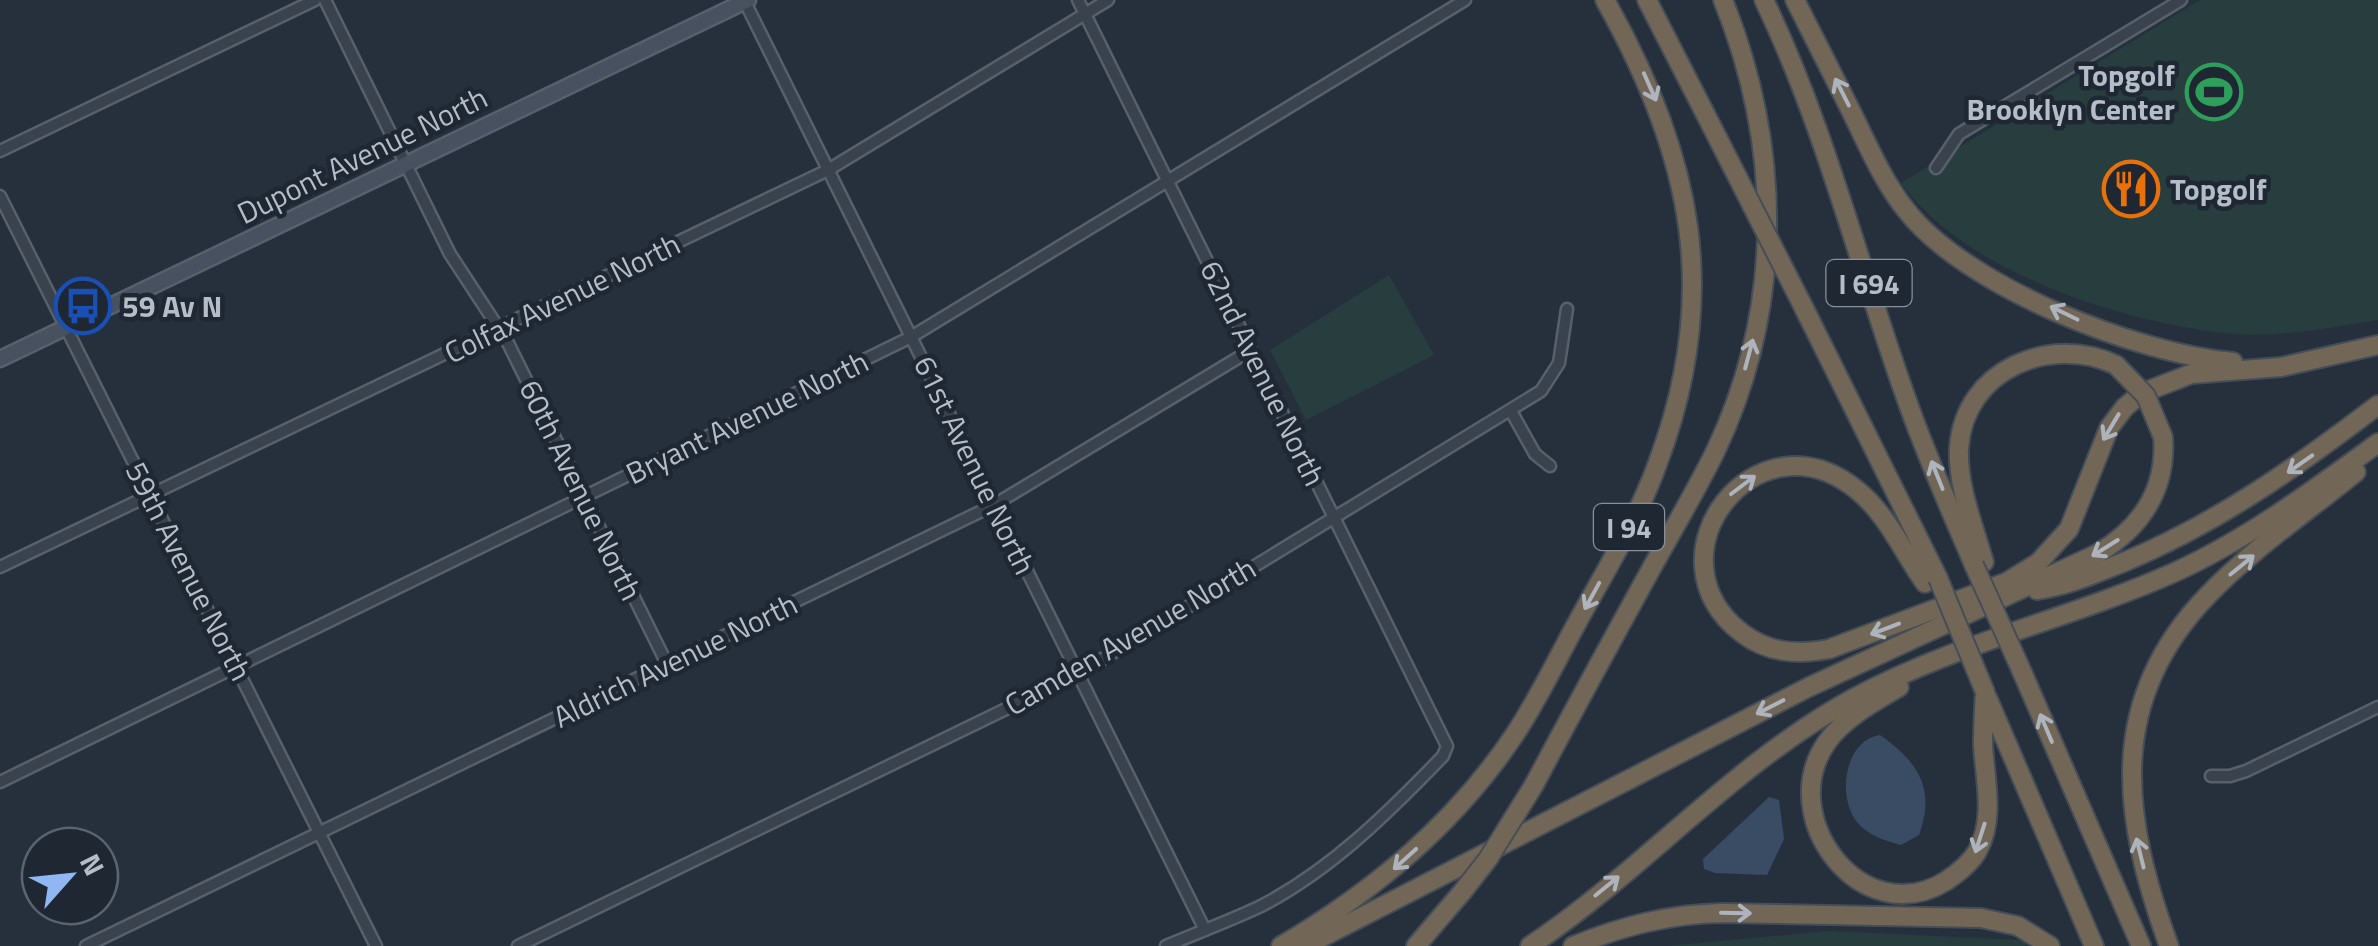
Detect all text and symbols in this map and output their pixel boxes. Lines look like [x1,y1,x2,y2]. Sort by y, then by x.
place label: Topgolf Brooklyn Center [1967,52,2175,132]
sports icon: Topgolf Brooklyn Center [2184,62,2244,122]
one-way arrow [1642,71,1660,102]
street label: Dupont Avenue North [229,74,495,236]
one-way arrow [1831,78,1850,108]
restaurant icon: Topgolf [2101,159,2161,219]
place label: Topgolf [2170,166,2267,212]
street label: Colfax Avenue North [436,221,688,375]
street label: 62nd Avenue North [1188,253,1338,493]
road number: I 694 [1826,260,1912,306]
bus stop icon: 59 Av N [53,276,113,336]
place label: 59 Av N [122,283,222,329]
one-way arrow [2050,303,2080,322]
street label: Bryant Avenue North [618,338,876,496]
one-way arrow [1741,339,1760,370]
street label: 61st Avenue North [902,348,1048,582]
street label: 60th Avenue North [508,372,654,608]
one-way arrow [2101,412,2121,441]
one-way arrow [2287,453,2314,474]
street label: 59th Avenue North [114,454,264,688]
one-way arrow [1926,460,1944,491]
one-way arrow [1729,475,1756,496]
road number: I 94 [1594,504,1664,550]
one-way arrow [2092,537,2120,558]
street label: Camden Avenue North [996,545,1264,727]
one-way arrow [2228,554,2254,576]
one-way arrow [1581,580,1601,610]
street label: Aldrich Avenue North [545,581,805,739]
one-way arrow [1870,621,1901,639]
one-way arrow [1755,698,1785,717]
one-way arrow [2036,713,2054,744]
one-way arrow [1970,822,1988,854]
north arrow [20,826,120,926]
one-way arrow [2130,838,2148,870]
text: N [69,846,116,883]
one-way arrow [1393,847,1418,870]
one-way arrow [1594,875,1620,897]
one-way arrow [1718,904,1751,922]

